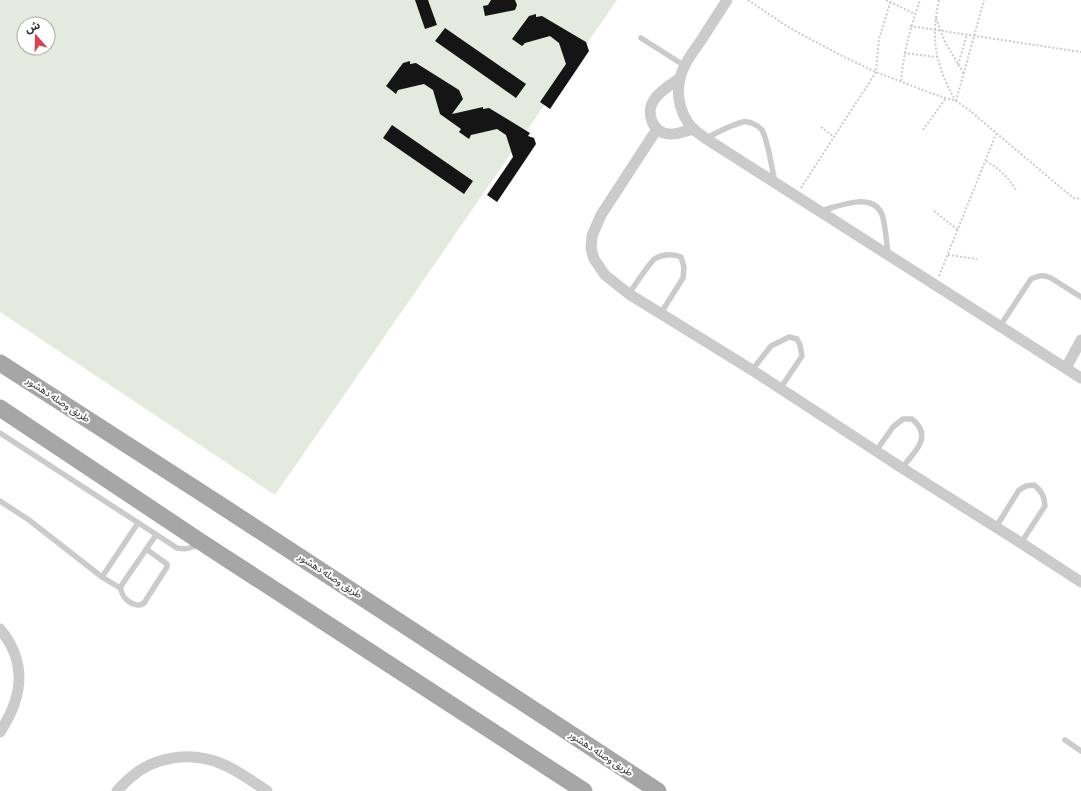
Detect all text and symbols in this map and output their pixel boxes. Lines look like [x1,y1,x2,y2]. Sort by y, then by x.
north arrow [16,16,56,56]
text: ش [23,17,42,37]
street label: طريق وصله دهشور [22,373,93,426]
street label: طريق وصله دهشور [294,549,365,602]
street label: طريق وصله دهشور [565,727,636,780]

